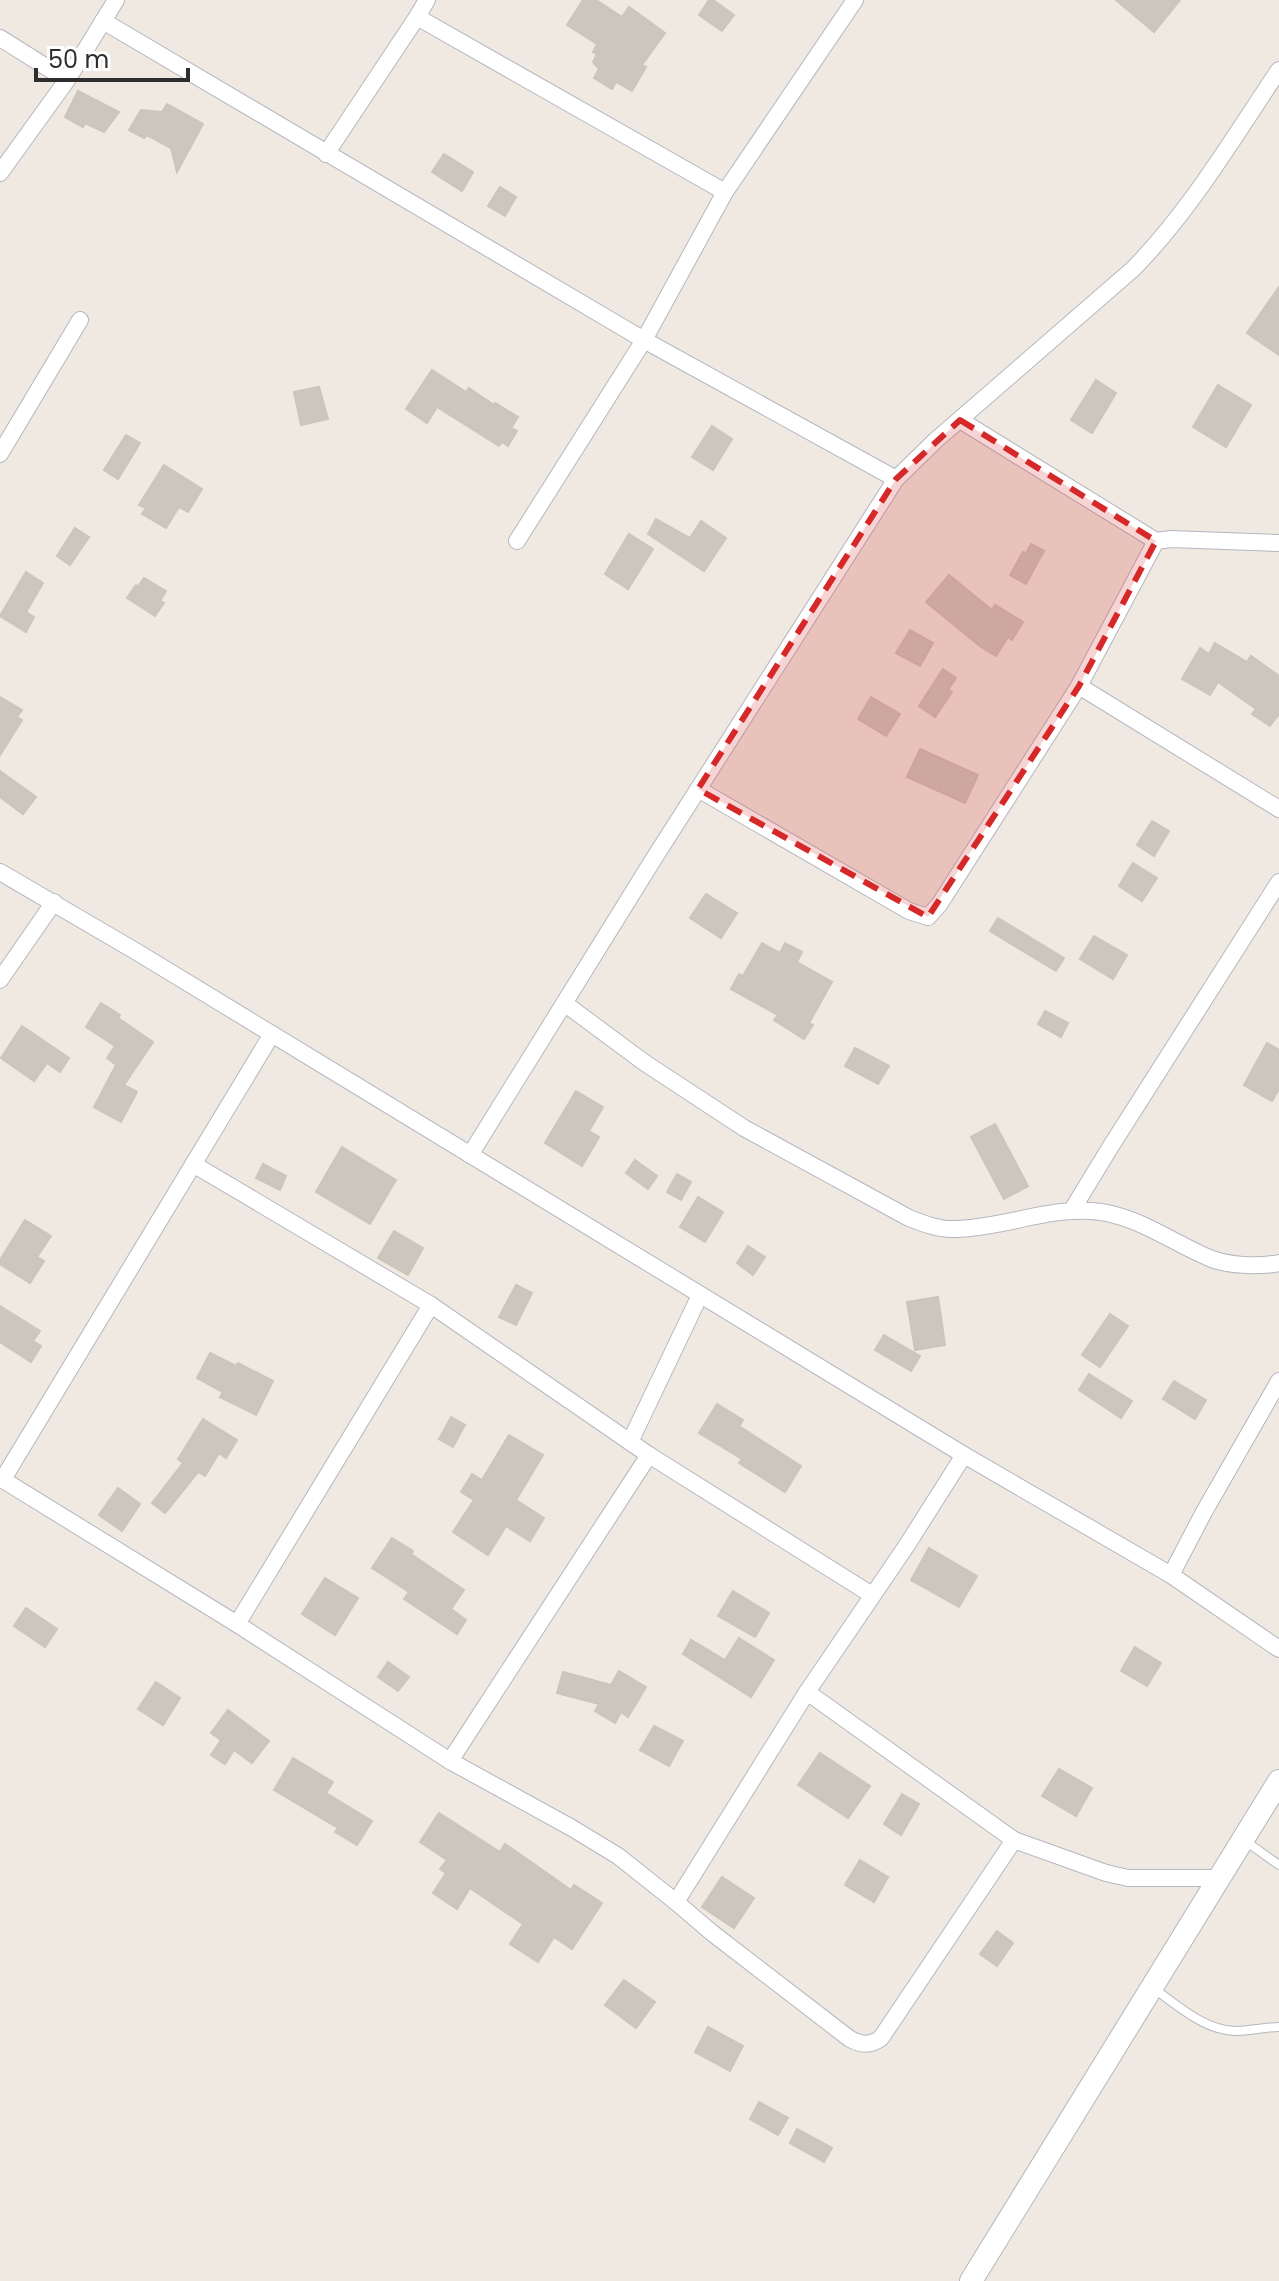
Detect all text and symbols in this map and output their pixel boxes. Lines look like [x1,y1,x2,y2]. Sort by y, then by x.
scale bar [36,32,188,82]
text: 50 m [48,43,109,76]

